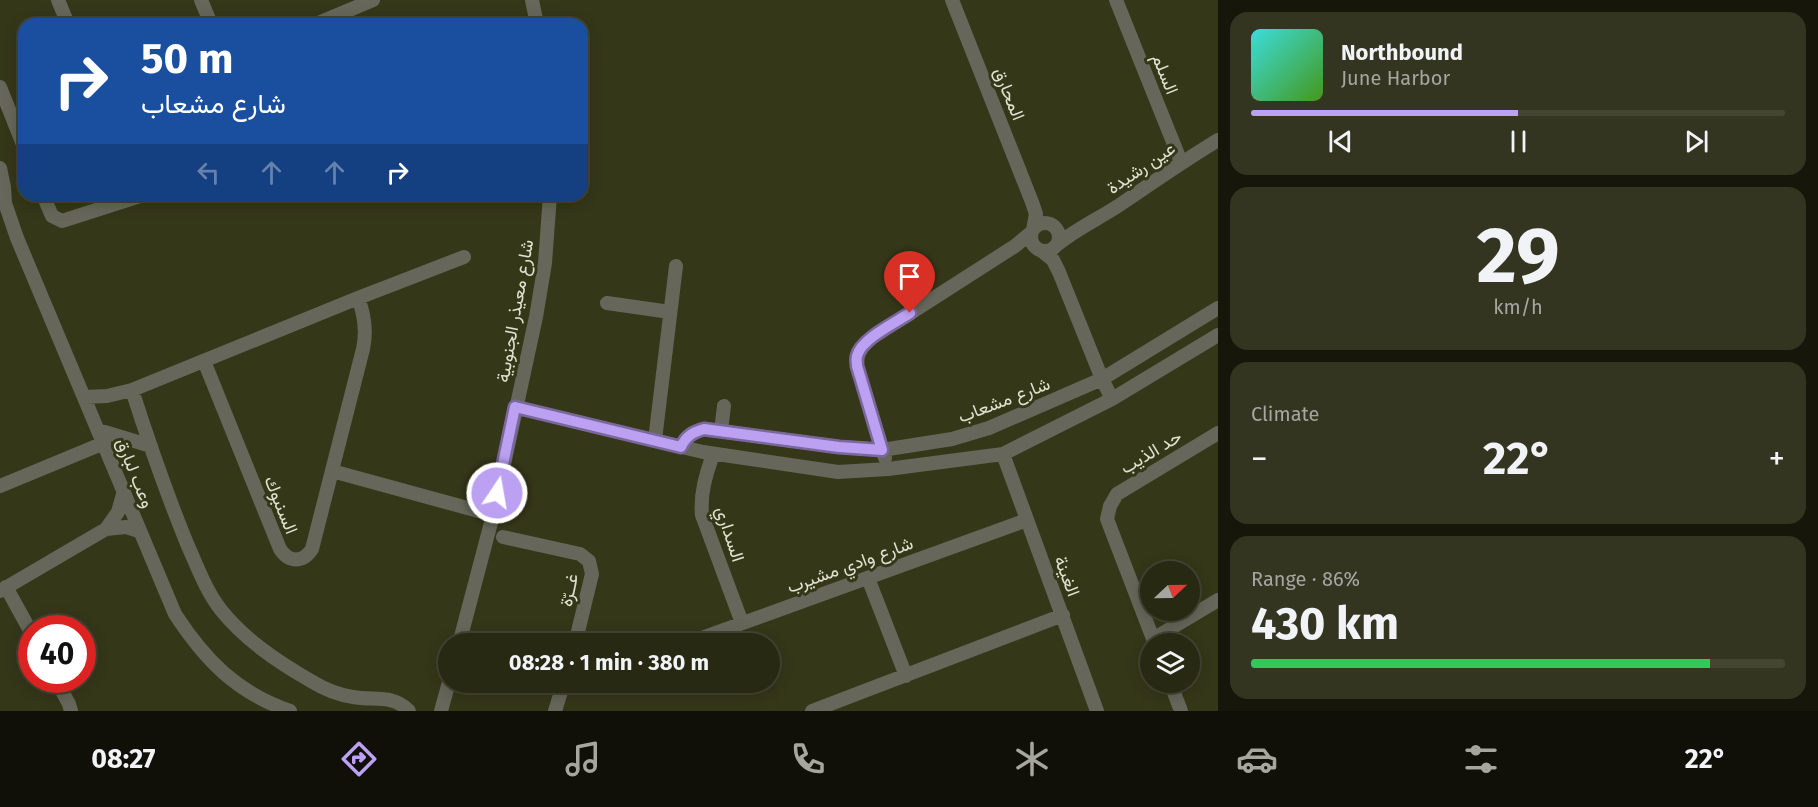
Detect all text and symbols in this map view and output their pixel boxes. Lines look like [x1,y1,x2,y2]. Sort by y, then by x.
text: 50 m [141,34,234,84]
text: Northbound [1341,39,1463,66]
icon: right [42,42,120,120]
street label: السلم [1146,51,1183,98]
street label: المحارق [989,64,1029,124]
text: June Harbor [1341,66,1450,90]
text: شارع مشعاب [141,88,286,120]
icon: previous [1324,125,1357,158]
icon: pause [1502,125,1535,158]
icon: next [1680,125,1713,158]
street label: عين رشيدة [1103,137,1179,199]
icon: left [192,156,225,189]
icon: ahead [255,156,288,189]
icon: ahead [318,156,351,189]
icon: right [381,156,414,189]
text: 29 [1476,209,1560,303]
street label: شارع معيذر الجنوبية [492,238,539,384]
pin [884,251,935,313]
icon: arrive [893,260,926,293]
text: km/h [1493,295,1543,319]
street label: شارع مشعاب [955,372,1053,428]
text: Climate [1251,402,1319,426]
street label: حد الذيب [1116,425,1186,479]
text: 22° [1483,432,1553,486]
street label: وعب لبارق [111,435,159,511]
text: − [1251,439,1268,479]
text: + [1769,439,1785,479]
position arrow [465,461,529,525]
street label: السنبوك [259,473,303,537]
street label: السداري [707,503,749,566]
street label: شارع وادي مشيرب [784,532,917,602]
street label: الغينة [1049,553,1085,599]
north arrow [1140,561,1200,621]
map controls [1140,561,1200,693]
text: Range · 86% [1251,567,1360,591]
street label: غــرّة [555,571,583,609]
text: 430 km [1251,597,1399,651]
speed limit sign: 40 [18,615,96,693]
button: layers [1140,633,1200,693]
text: 08:28 · 1 min · 380 m [509,649,709,676]
icon: directions [338,738,380,780]
icon: music [562,738,604,780]
icon: phone [787,738,829,780]
icon: climate [1011,738,1053,780]
icon: car [1236,738,1278,780]
icon: filters [1460,738,1502,780]
text: 08:27 [91,743,156,775]
text: 22° [1685,743,1727,775]

